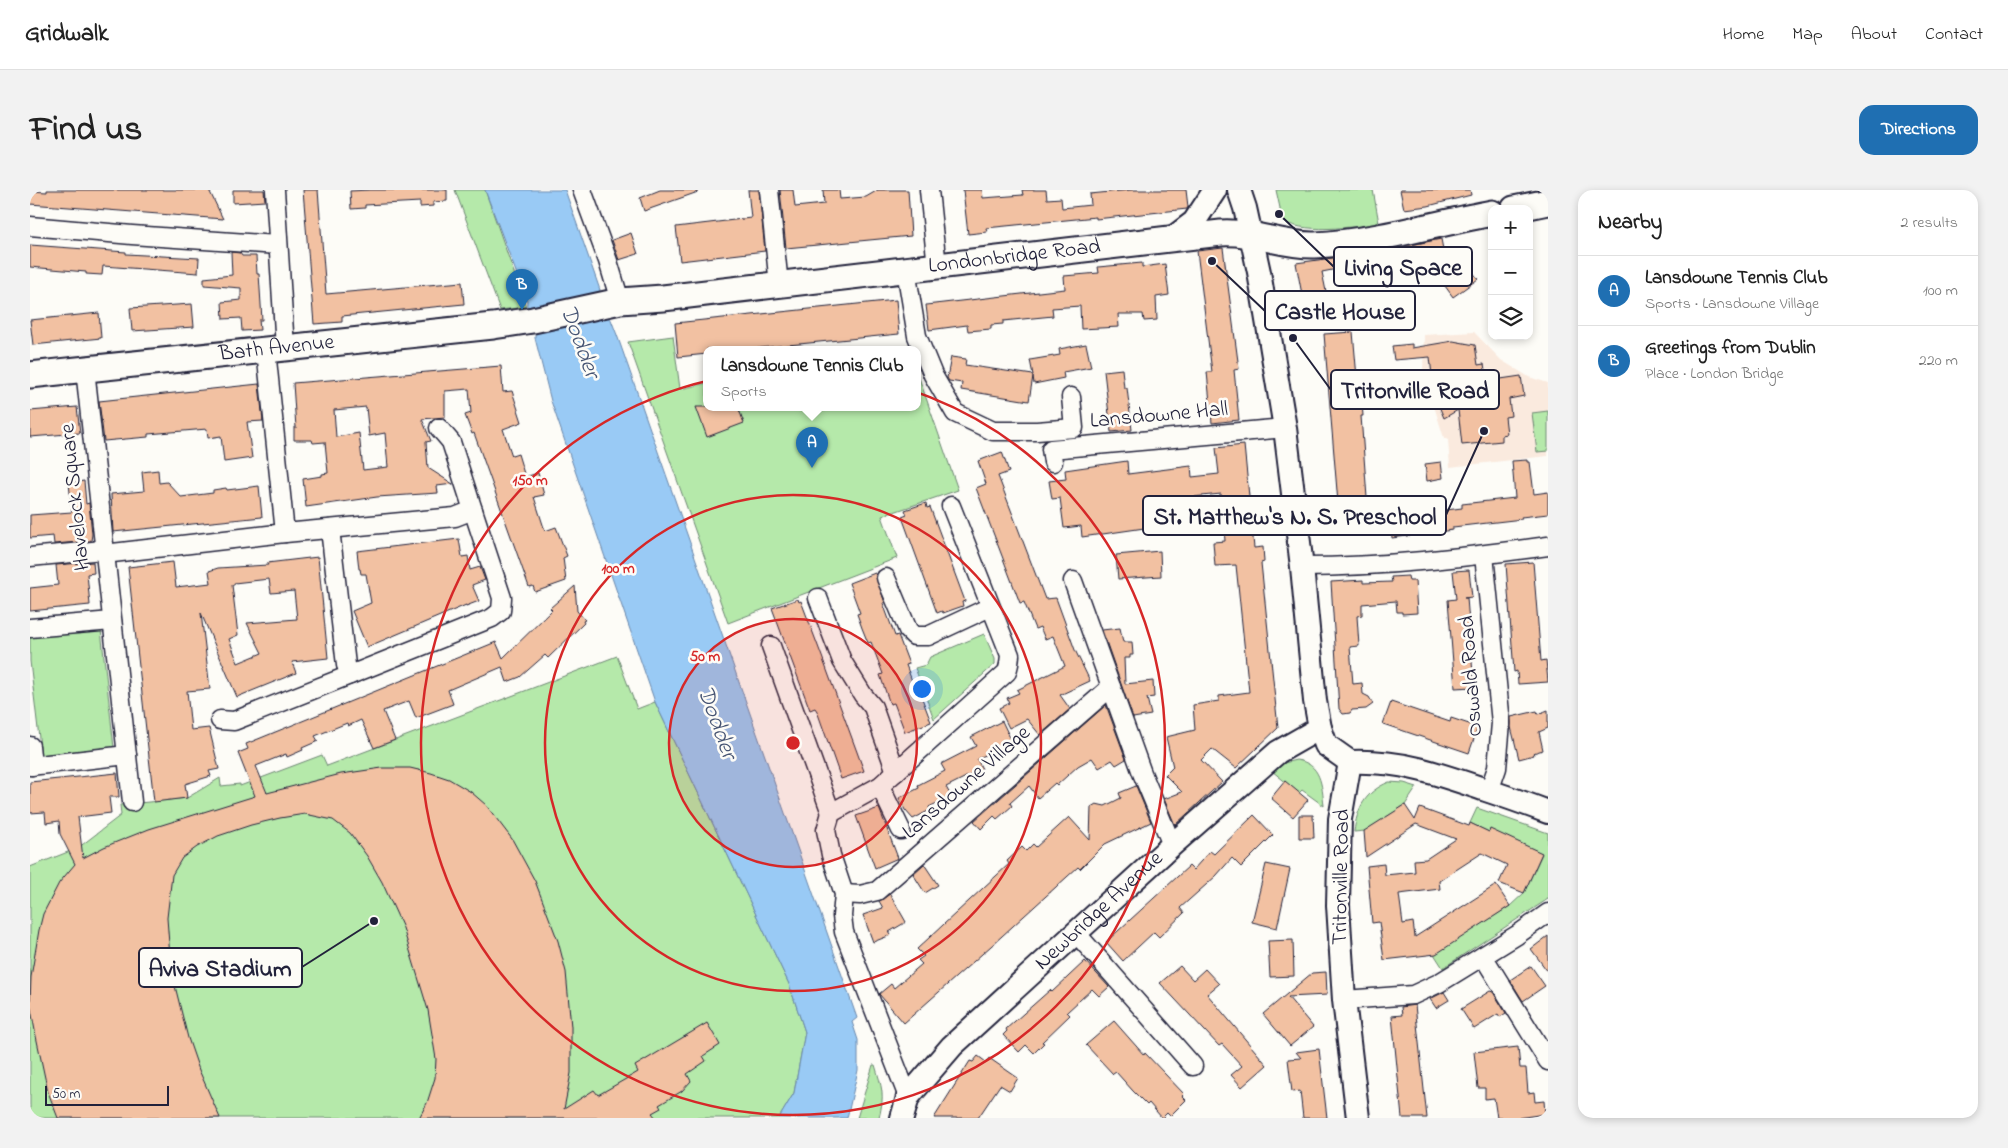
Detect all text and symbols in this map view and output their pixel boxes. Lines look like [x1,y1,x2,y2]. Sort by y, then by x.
text: Gridwalk [25,17,109,52]
text: Home [1723,22,1764,48]
text: Map [1792,22,1823,48]
text: About [1851,22,1897,48]
text: Contact [1925,22,1983,48]
text: Find us [30,105,142,156]
button: Directions [1859,105,1978,155]
map controls [1488,205,1533,340]
button: + [1488,205,1533,250]
text: Nearby [1598,208,1662,238]
text: 2 results [1900,211,1958,235]
street label: Londonbridge Road [927,231,1102,283]
callout: Living Space [1334,247,1472,286]
button: − [1488,250,1533,295]
text: Living Space [1344,252,1463,288]
text: Lansdowne Tennis Club [1645,265,1827,292]
pin: B [506,269,538,310]
text: A [1609,279,1619,303]
text: 100 m [1923,279,1958,303]
callout: Castle House [1265,291,1415,330]
text: Sports · Lansdowne Village [1645,292,1819,316]
button: layers [1488,295,1533,340]
text: Castle House [1275,296,1406,331]
water label: Dodder [550,301,609,386]
street label: Bath Avenue [216,327,336,371]
text: Greetings from Dublin [1645,335,1816,362]
popup [703,346,921,411]
text: B [1609,349,1619,373]
text: 220 m [1919,349,1958,373]
text: Lansdowne Tennis Club [721,353,903,380]
text: Place · London Bridge [1645,362,1784,386]
callout: Tritonville Road [1331,370,1499,409]
text: Tritonville Road [1341,375,1490,410]
text: Sports [721,380,767,404]
street label: Lansdowne Hall [1089,394,1229,438]
street label: Havelock Square [52,422,100,572]
pin: A [796,427,828,468]
text: 150 m [512,470,548,492]
callout: St. Matthew's N. S. Preschool [1143,496,1446,535]
text: St. Matthew's N. S. Preschool [1153,501,1437,536]
text: 100 m [601,558,635,580]
street label: Oswald Road [1452,614,1492,738]
text: 50 m [690,646,721,668]
your location [909,676,935,702]
water label: Dodder [687,682,746,767]
street label: Lansdowne Village [896,718,1039,849]
centre of rings [784,734,802,752]
street label: Tritonville Road [1325,809,1359,945]
street label: Newbridge Avenue [1028,844,1171,979]
callout: Aviva Stadium [139,948,302,987]
text: Aviva Stadium [148,953,292,988]
scale bar [45,1083,169,1106]
text: 50 m [52,1084,80,1105]

